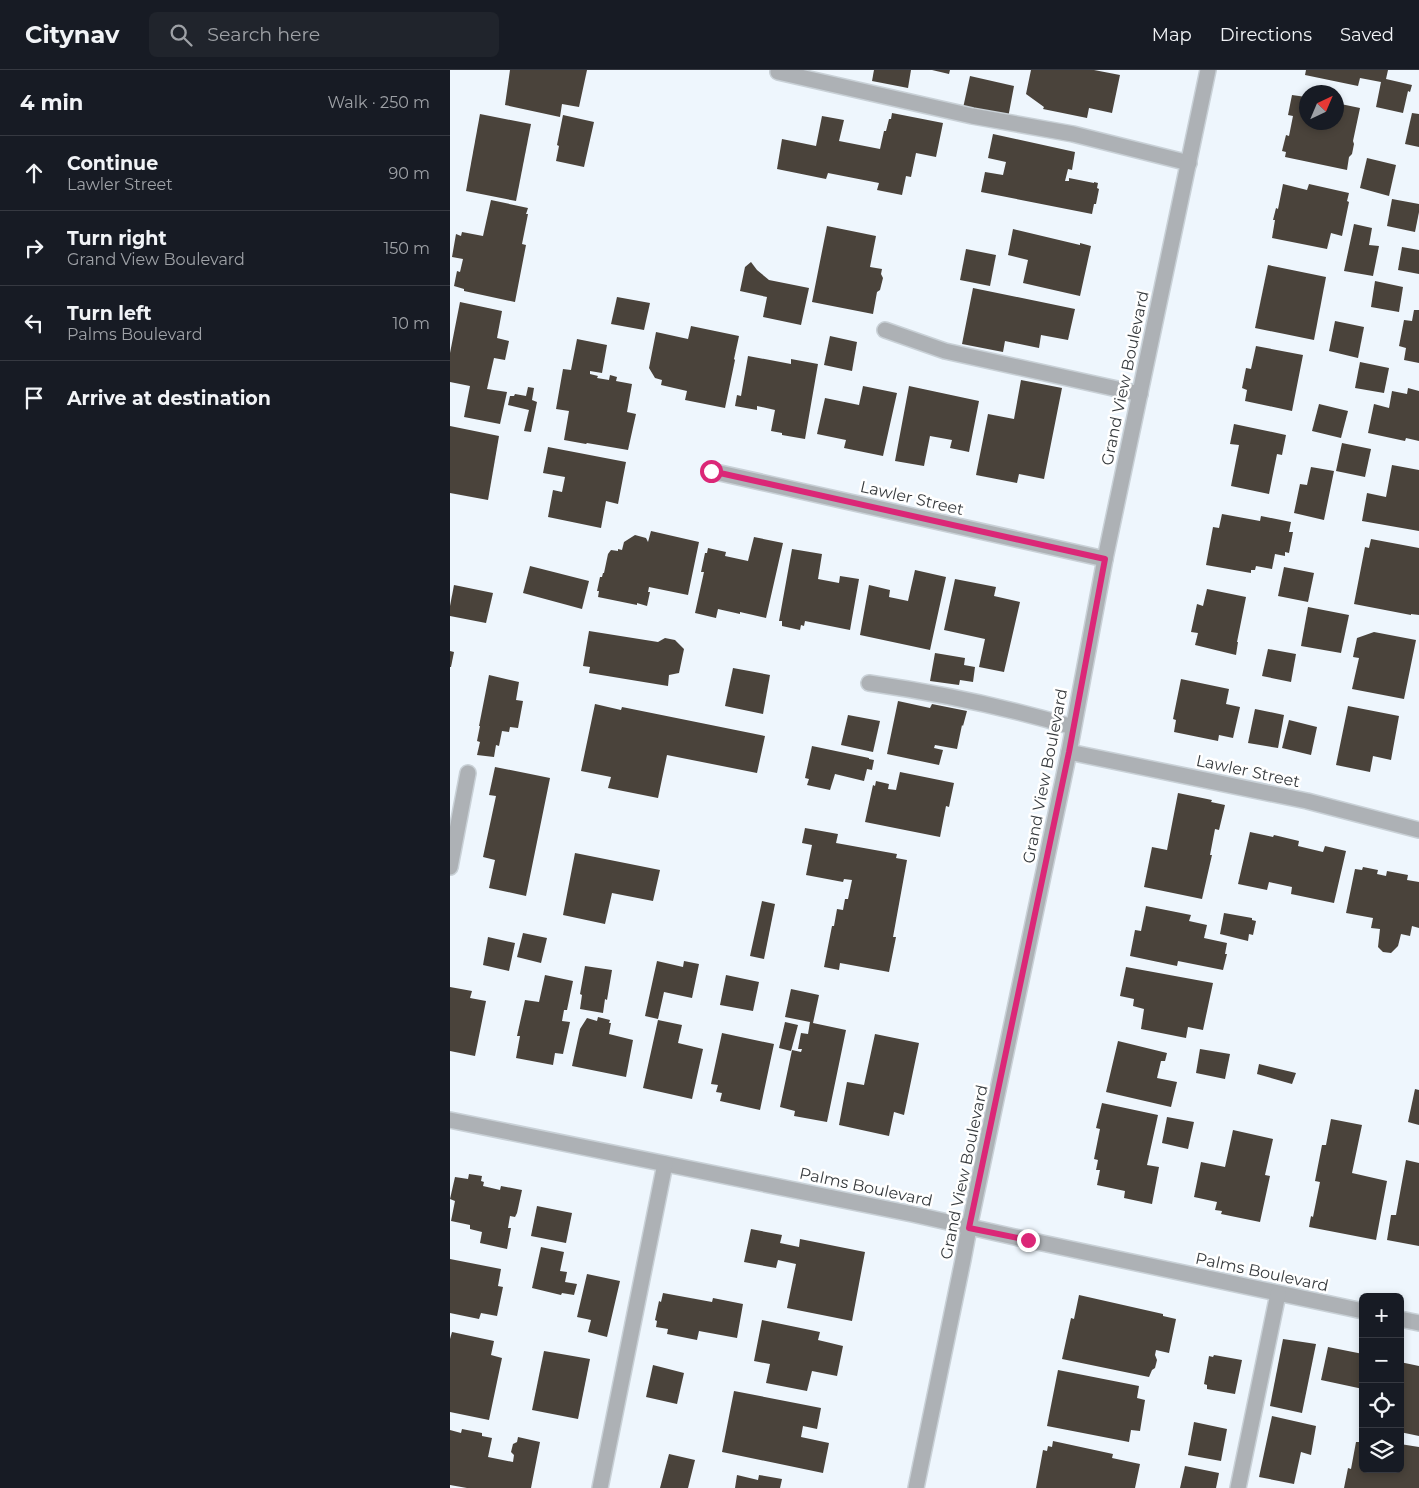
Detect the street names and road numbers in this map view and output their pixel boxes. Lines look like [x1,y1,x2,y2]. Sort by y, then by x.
street label: Grand View Boulevard [1097,289,1153,467]
street label: Lawler Street [858,477,966,519]
street label: Grand View Boulevard [1019,687,1071,865]
street label: Lawler Street [1194,751,1302,791]
street label: Grand View Boulevard [936,1083,992,1261]
street label: Palms Boulevard [798,1164,934,1210]
street label: Palms Boulevard [1194,1249,1330,1295]

